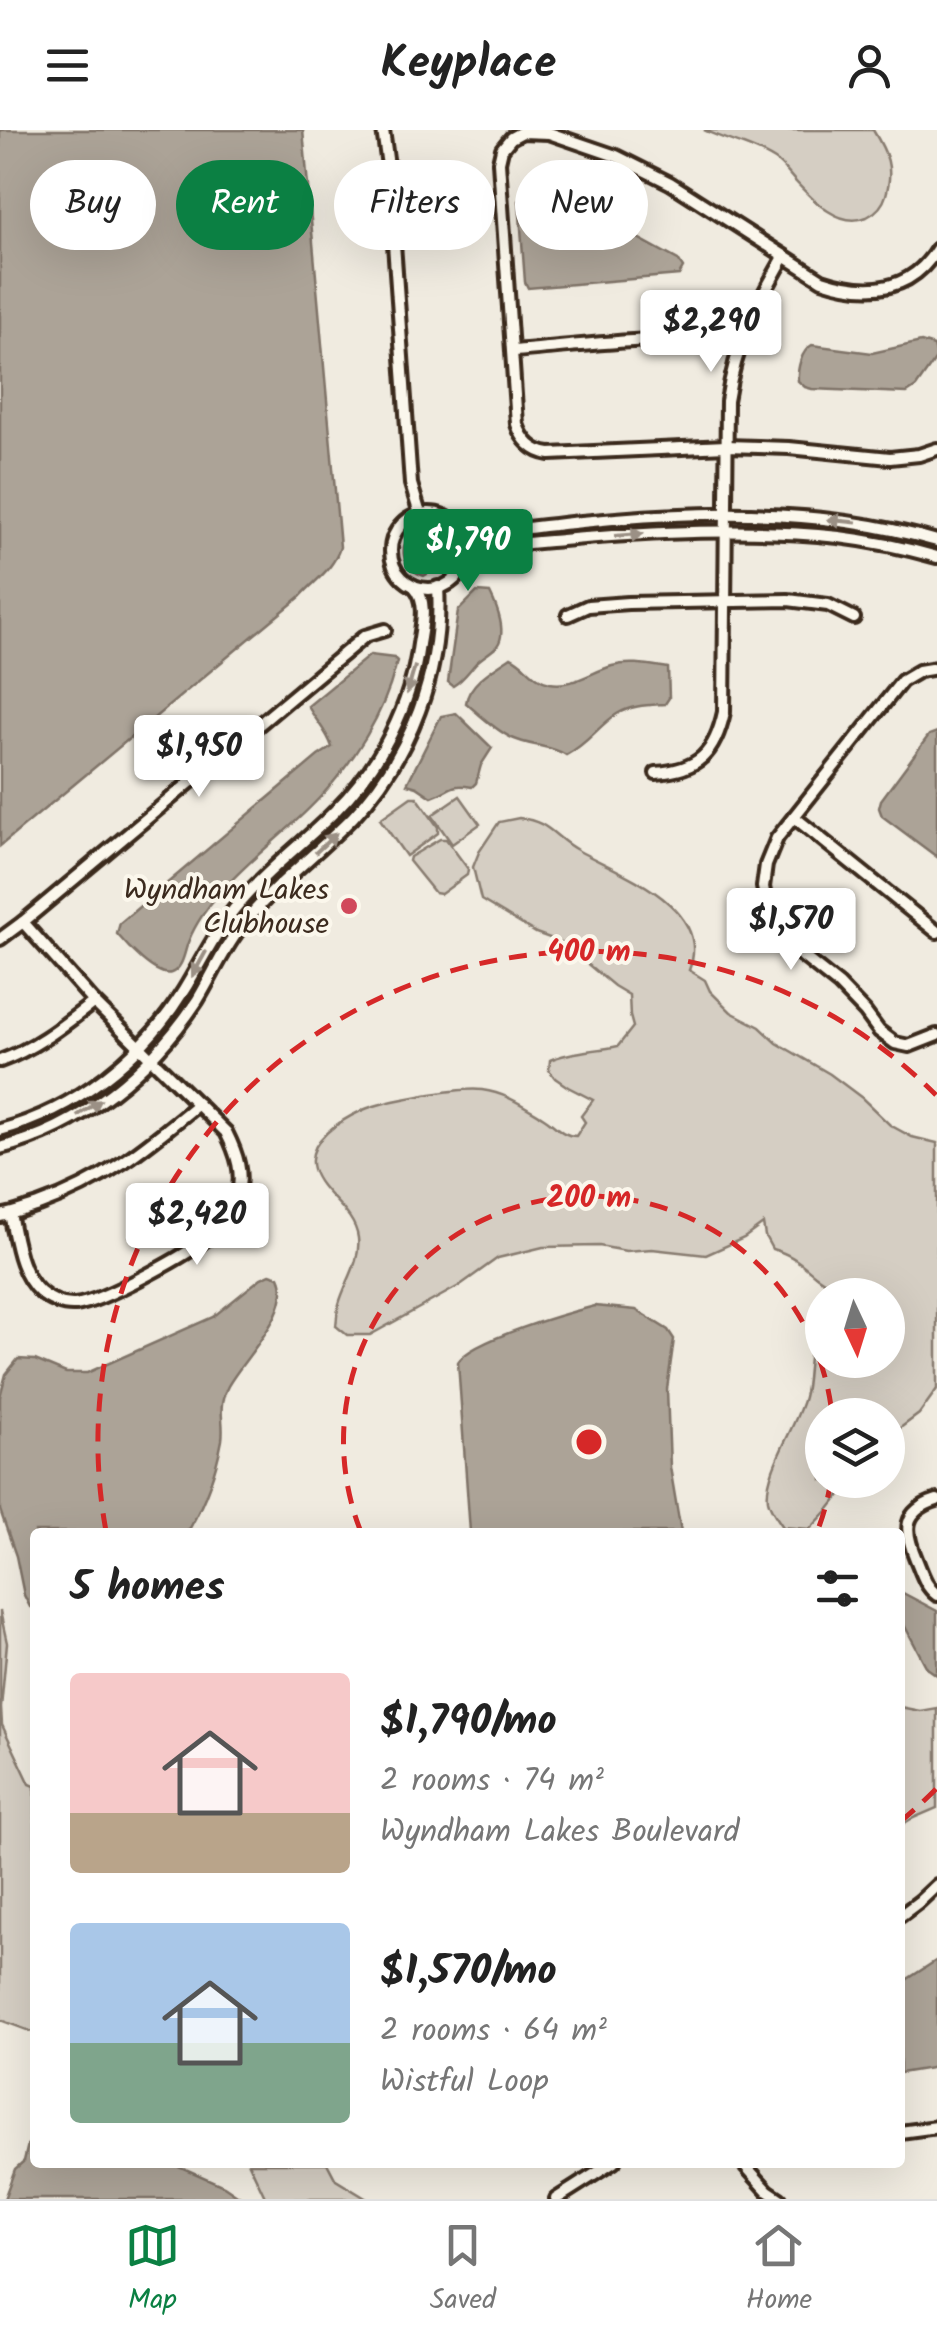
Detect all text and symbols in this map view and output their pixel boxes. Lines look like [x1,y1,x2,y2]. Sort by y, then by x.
text: Keyplace [381,29,556,101]
icon: menu [40,38,95,93]
icon: person [842,38,897,93]
chip: Buy [30,160,156,250]
chip: Rent [176,160,314,250]
chip: Filters [334,160,495,250]
chip: New [515,160,648,250]
pin: $2,290 [630,290,792,375]
text: $2,290 [662,297,760,348]
pin: $1,790 [387,509,549,594]
one-way arrow [825,513,857,529]
text: $1,790 [426,516,510,567]
one-way arrow [613,527,645,543]
one-way arrow [403,664,419,695]
pin: $1,950 [118,715,280,800]
text: $1,950 [156,722,242,773]
one-way arrow [314,832,338,855]
place label: Wyndham Lakes Clubhouse [124,867,329,949]
pin: $1,570 [710,888,872,973]
marker: Wyndham Lakes Clubhouse [338,895,360,917]
text: $1,570 [749,895,833,946]
text: 400 m [547,929,631,977]
one-way arrow [190,949,207,978]
one-way arrow [75,1100,102,1118]
text: 200 m [547,1175,631,1223]
pin: $2,420 [116,1183,278,1268]
text: $2,420 [148,1190,246,1241]
north arrow [805,1278,905,1378]
map controls [805,1278,905,1498]
button: layers [805,1398,905,1498]
centre of rings [571,1424,607,1460]
text: 5 homes [70,1555,225,1622]
icon: filters [810,1561,865,1616]
text: $1,790/mo [380,1689,557,1756]
icon: home [150,1713,270,1833]
text: 2 rooms · 74 m² [380,1756,604,1807]
text: Wyndham Lakes Boulevard [380,1807,739,1858]
text: $1,570/mo [380,1939,557,2006]
icon: home [150,1963,270,2083]
text: 2 rooms · 64 m² [380,2006,607,2057]
text: Wistful Loop [380,2057,549,2108]
tab: Map [125,2218,180,2323]
tab: Saved [430,2218,496,2323]
tab: Home [746,2218,812,2323]

